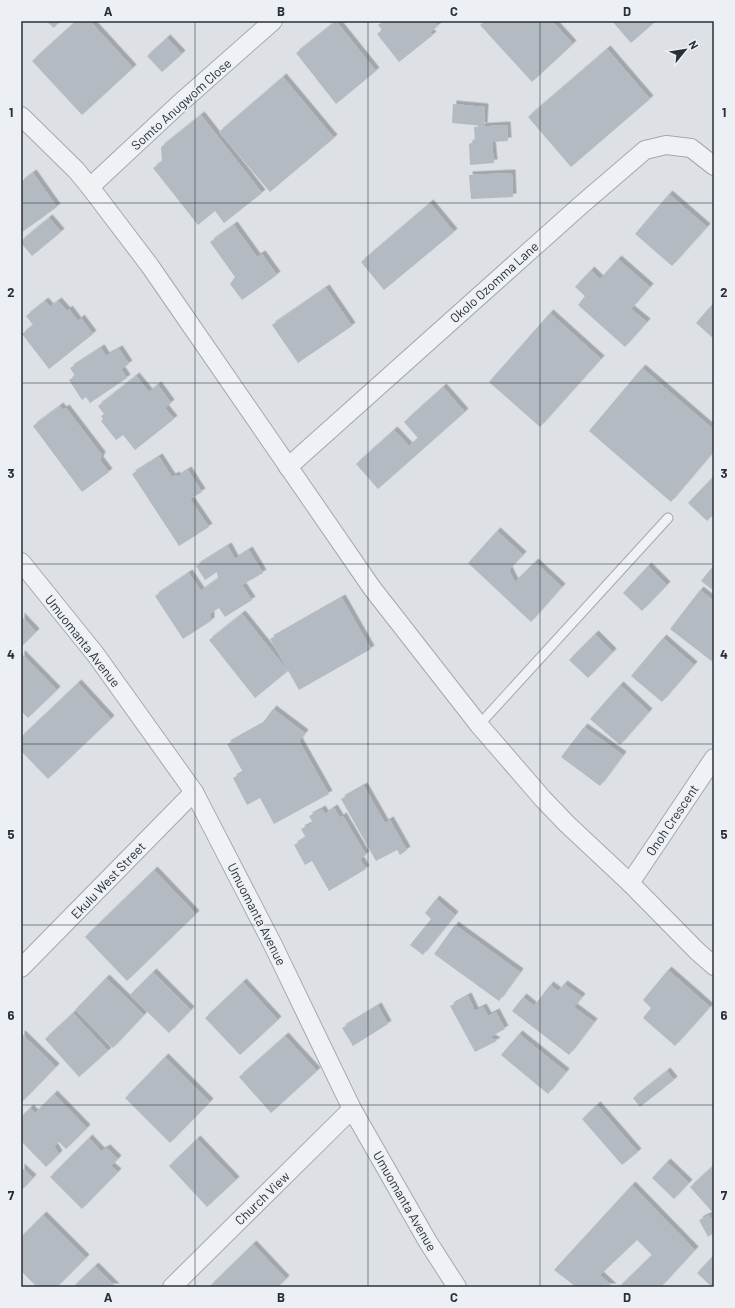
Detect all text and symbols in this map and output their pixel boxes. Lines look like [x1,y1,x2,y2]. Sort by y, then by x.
text: A [104,3,113,19]
text: B [277,3,285,19]
text: C [450,3,458,19]
text: D [623,3,631,19]
north arrow [665,30,705,70]
text: N [687,38,702,51]
street label: Somto Anugwom Close [128,55,234,153]
text: 1 [9,104,13,120]
text: 1 [722,104,726,120]
street label: Okolo Ozomma Lane [446,238,542,326]
text: 2 [7,284,15,300]
text: 2 [720,284,728,300]
text: 3 [7,465,15,481]
text: 3 [720,465,728,481]
street label: Umuomanta Avenue [42,592,124,690]
text: 4 [7,646,15,662]
text: 4 [720,646,728,662]
street label: Onoh Crescent [642,781,702,859]
text: 5 [7,826,15,842]
text: 5 [720,826,728,842]
street label: Ekulu West Street [67,838,149,922]
street label: Umuomanta Avenue [224,860,290,968]
text: 6 [8,1007,15,1023]
text: 6 [721,1007,728,1023]
street label: Umuomanta Avenue [370,1148,440,1254]
street label: Church View [231,1168,293,1228]
text: 7 [8,1187,15,1203]
text: 7 [721,1187,728,1203]
text: A [104,1289,113,1305]
text: B [277,1289,285,1305]
text: C [450,1289,458,1305]
text: D [623,1289,631,1305]

